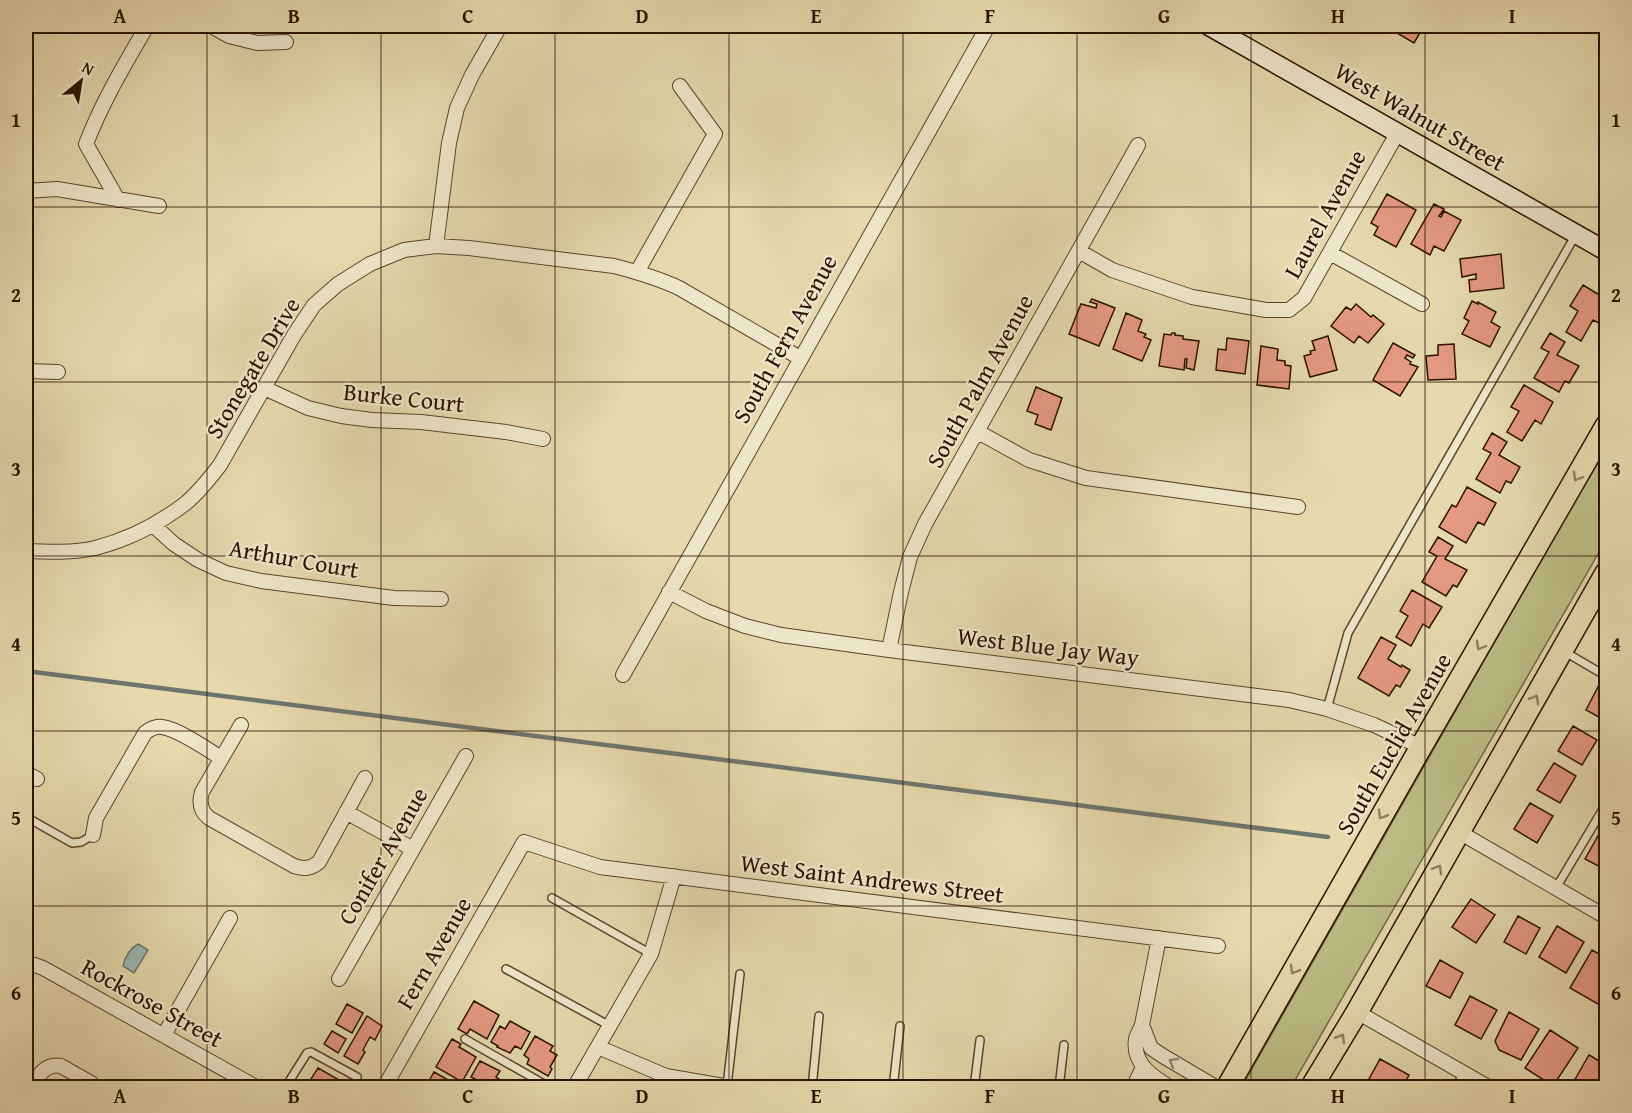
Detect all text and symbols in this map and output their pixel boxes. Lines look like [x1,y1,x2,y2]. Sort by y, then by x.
text: A [114,1,127,30]
text: B [288,1,300,30]
text: C [462,1,474,30]
text: D [635,1,649,30]
text: E [811,1,822,30]
text: F [985,1,995,30]
text: G [1158,1,1170,30]
text: H [1331,1,1345,30]
text: I [1509,1,1515,30]
north arrow [51,51,111,111]
street label: West Walnut Street [1328,53,1513,180]
text: N [78,55,99,81]
text: 1 [11,105,21,134]
text: 1 [1611,105,1621,134]
street label: Laurel Avenue [1275,143,1374,285]
street label: South Fern Avenue [724,248,846,430]
text: 2 [11,280,21,309]
text: 2 [1611,280,1621,309]
street label: South Palm Avenue [917,288,1042,474]
street label: Stonegate Drive [197,290,309,445]
street label: Burke Court [342,374,467,421]
text: 3 [11,454,21,483]
text: 3 [1611,454,1621,483]
one-way arrow [1573,471,1584,481]
street label: Arthur Court [226,530,362,587]
street label: West Blue Jay Way [955,618,1141,675]
text: 4 [11,629,21,658]
text: 4 [1611,629,1621,658]
one-way arrow [1475,639,1487,650]
street label: South Euclid Avenue [1327,646,1460,841]
one-way arrow [1528,695,1539,705]
street label: Conifer Avenue [329,781,436,931]
text: 5 [11,803,21,832]
text: 5 [1611,803,1621,832]
one-way arrow [1378,808,1390,819]
street label: West Saint Andrews Street [738,845,1006,912]
one-way arrow [1431,864,1442,875]
street label: Fern Avenue [387,890,480,1015]
street label: Rockrose Street [75,949,230,1056]
one-way arrow [1290,964,1301,974]
text: 6 [11,978,21,1007]
text: 6 [1611,978,1621,1007]
one-way arrow [1334,1034,1345,1044]
one-way arrow [1169,1058,1179,1069]
text: A [114,1081,127,1110]
text: B [288,1081,300,1110]
text: C [462,1081,474,1110]
text: D [635,1081,649,1110]
text: E [811,1081,822,1110]
text: F [985,1081,995,1110]
text: G [1158,1081,1170,1110]
text: H [1331,1081,1345,1110]
text: I [1509,1081,1515,1110]

